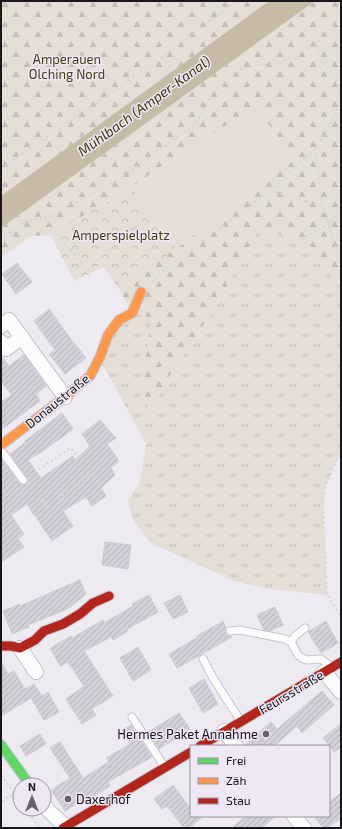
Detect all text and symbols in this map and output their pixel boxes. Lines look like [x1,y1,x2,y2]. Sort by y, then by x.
park label: Amperauen Olching Nord [29,51,105,82]
water label: Mühlbach (Amper-Kanal) [74,52,213,159]
park label: Amperspielplatz [72,227,170,243]
street label: Donaustraße [22,370,92,432]
street label: Feursstraße [256,666,326,718]
place label: Hermes Paket Annahme [117,726,258,742]
marker: Hermes Paket Annahme [261,729,271,739]
legend [190,745,330,817]
text: Frei [226,753,246,767]
text: Zäh [226,773,246,787]
north arrow [12,777,52,817]
text: N [28,780,36,793]
place label: Daxerhof [76,791,132,807]
text: Stau [226,793,251,807]
marker: Daxerhof [63,794,73,804]

